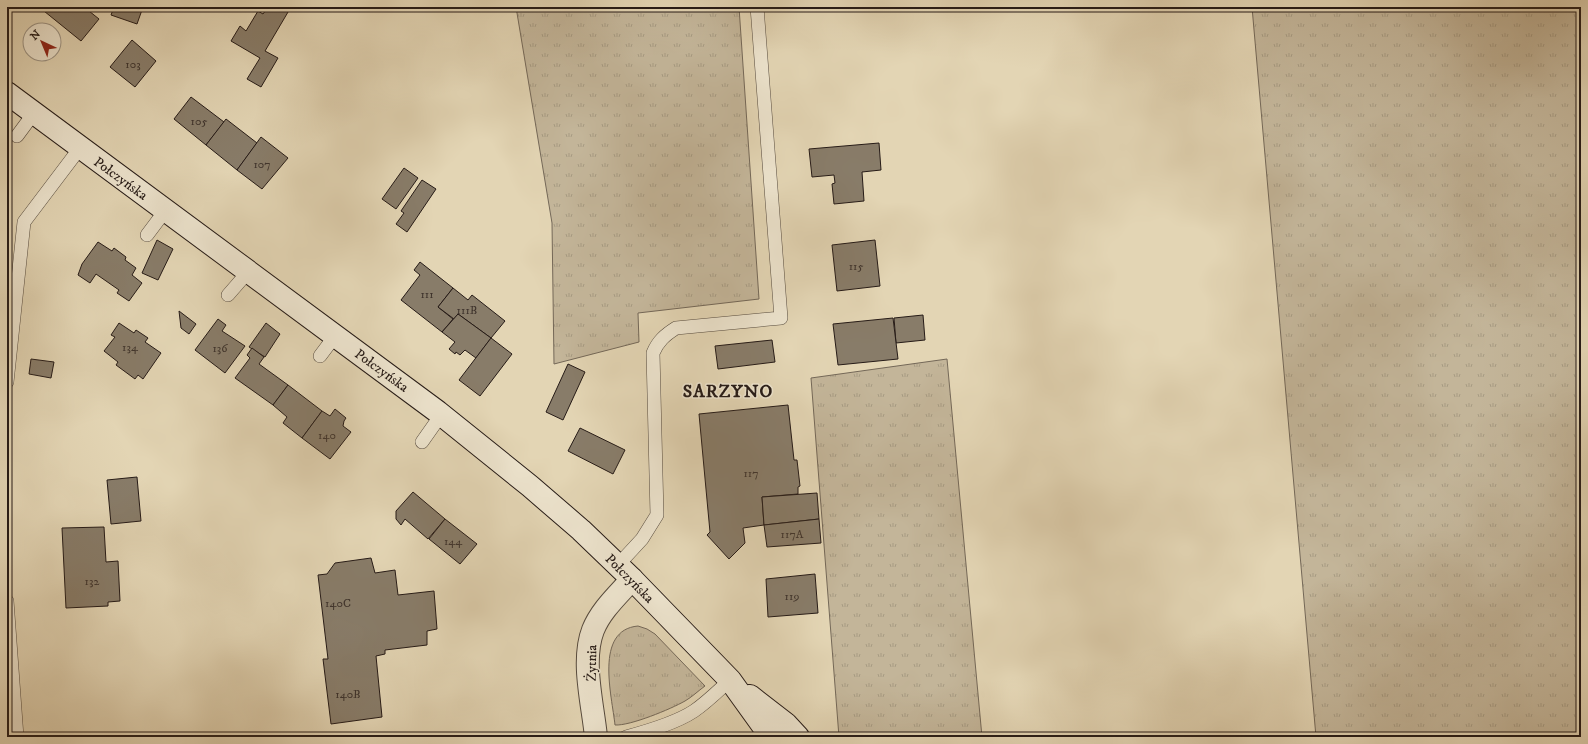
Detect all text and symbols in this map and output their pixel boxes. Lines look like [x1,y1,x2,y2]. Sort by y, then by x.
north arrow [22,22,62,62]
text: N [28,27,44,44]
house number: 103 [125,57,141,72]
house number: 105 [191,114,207,129]
street label: Połczyńska [90,153,151,204]
house number: 107 [253,157,271,172]
house number: 115 [849,259,863,274]
house number: 111 [420,287,434,302]
house number: 111B [457,303,477,318]
house number: 134 [122,340,139,355]
house number: 136 [212,341,228,356]
street label: Połczyńska [351,345,412,396]
district label: SARZYNO [683,381,773,403]
house number: 140 [318,428,336,443]
house number: 117 [743,466,759,481]
house number: 117A [781,527,804,542]
house number: 144 [444,534,463,549]
street label: Połczyńska [601,550,658,607]
house number: 132 [85,574,99,589]
house number: 119 [785,589,799,604]
house number: 140C [325,596,351,611]
street label: Żytnia [583,644,601,682]
house number: 140B [335,687,361,702]

